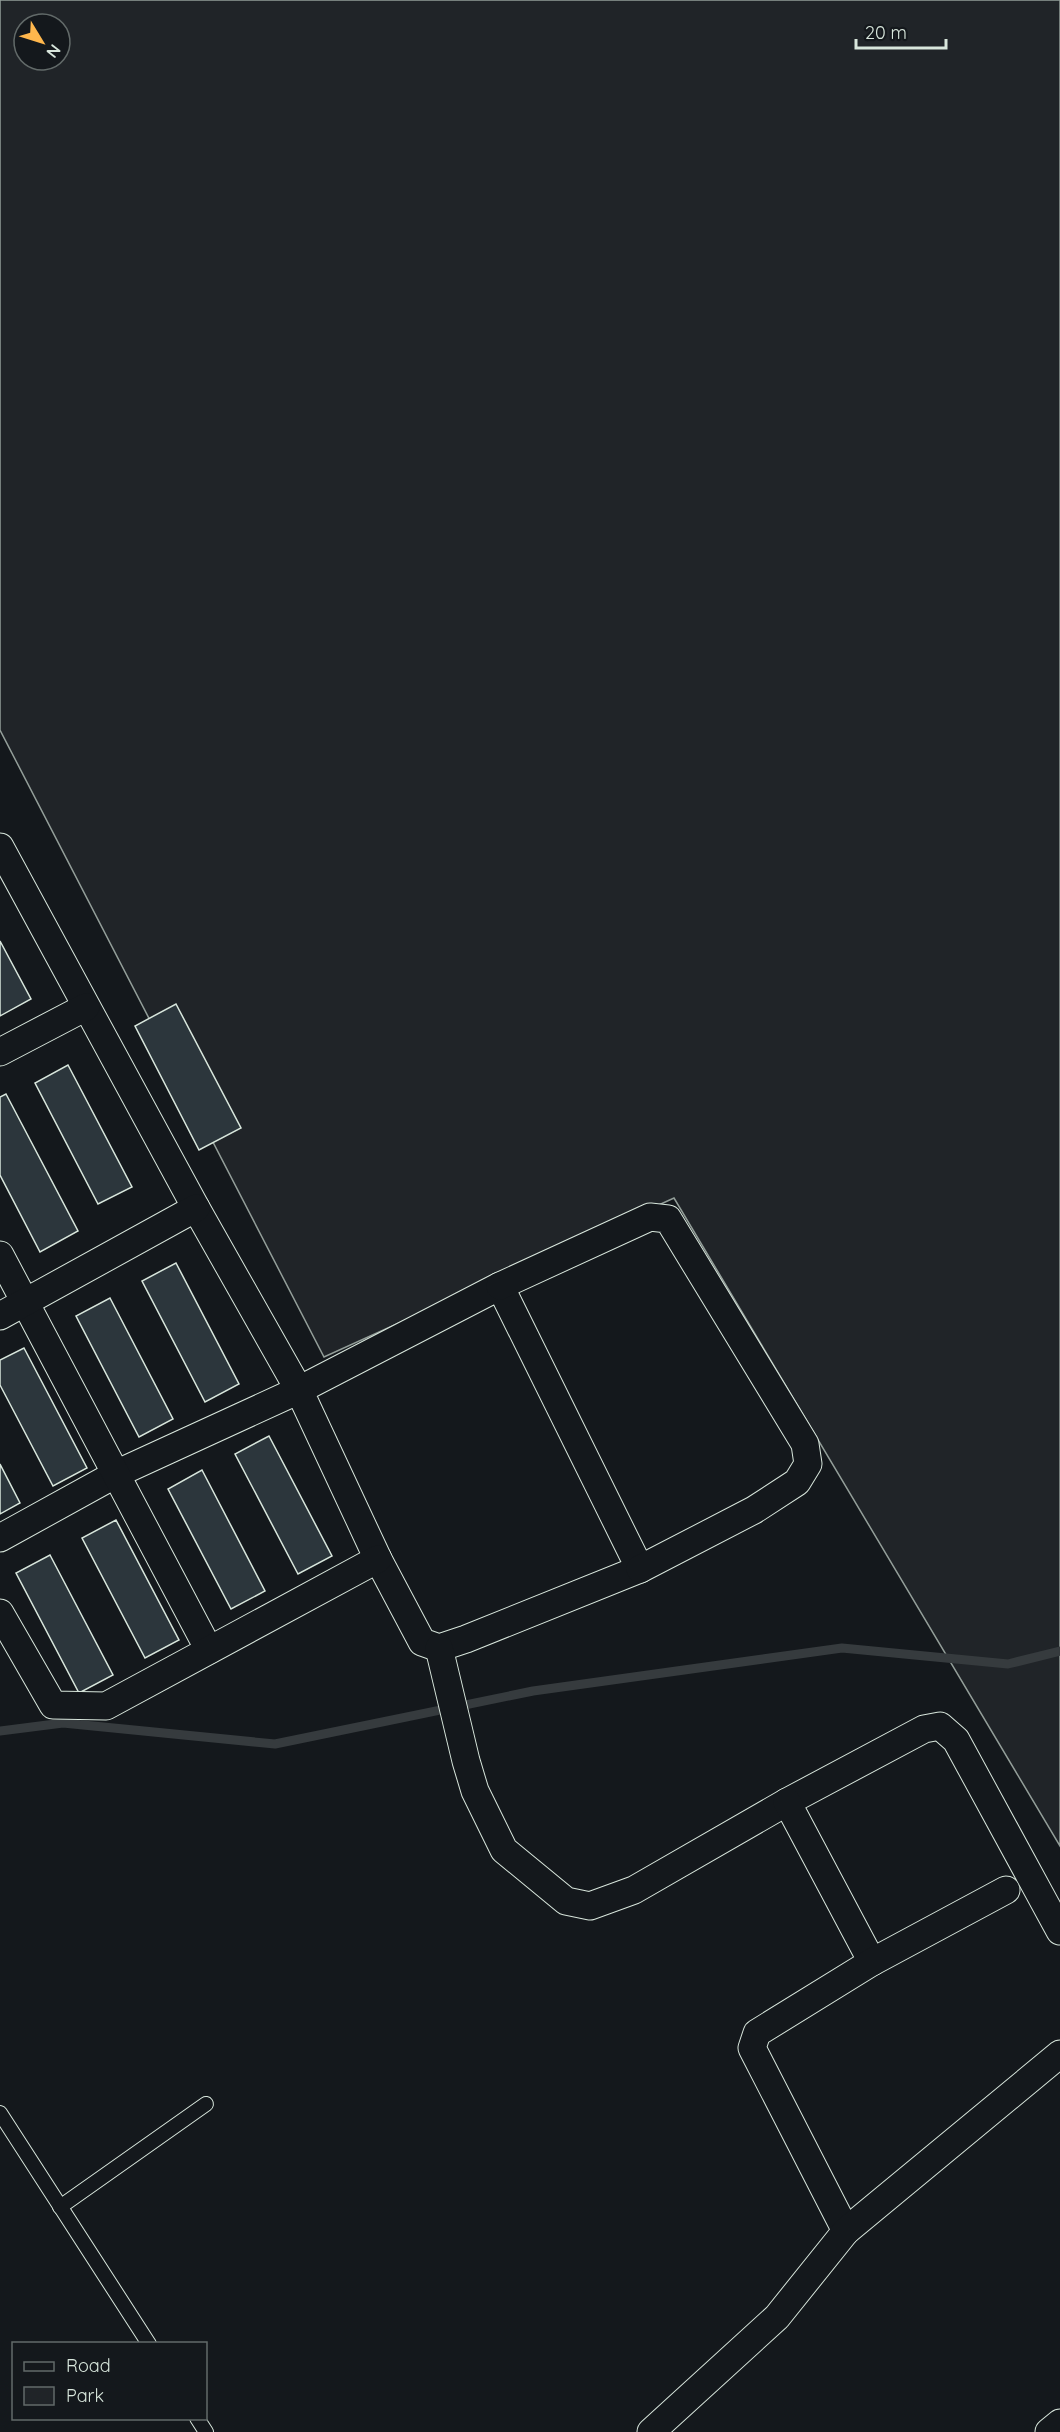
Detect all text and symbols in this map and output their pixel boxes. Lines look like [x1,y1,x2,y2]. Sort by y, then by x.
north arrow [12,12,72,72]
scale bar [856,12,946,50]
text: 20 m [865,21,907,44]
text: N [42,40,65,62]
legend [12,2342,207,2420]
text: Road [66,2354,111,2377]
text: Park [66,2384,104,2407]

